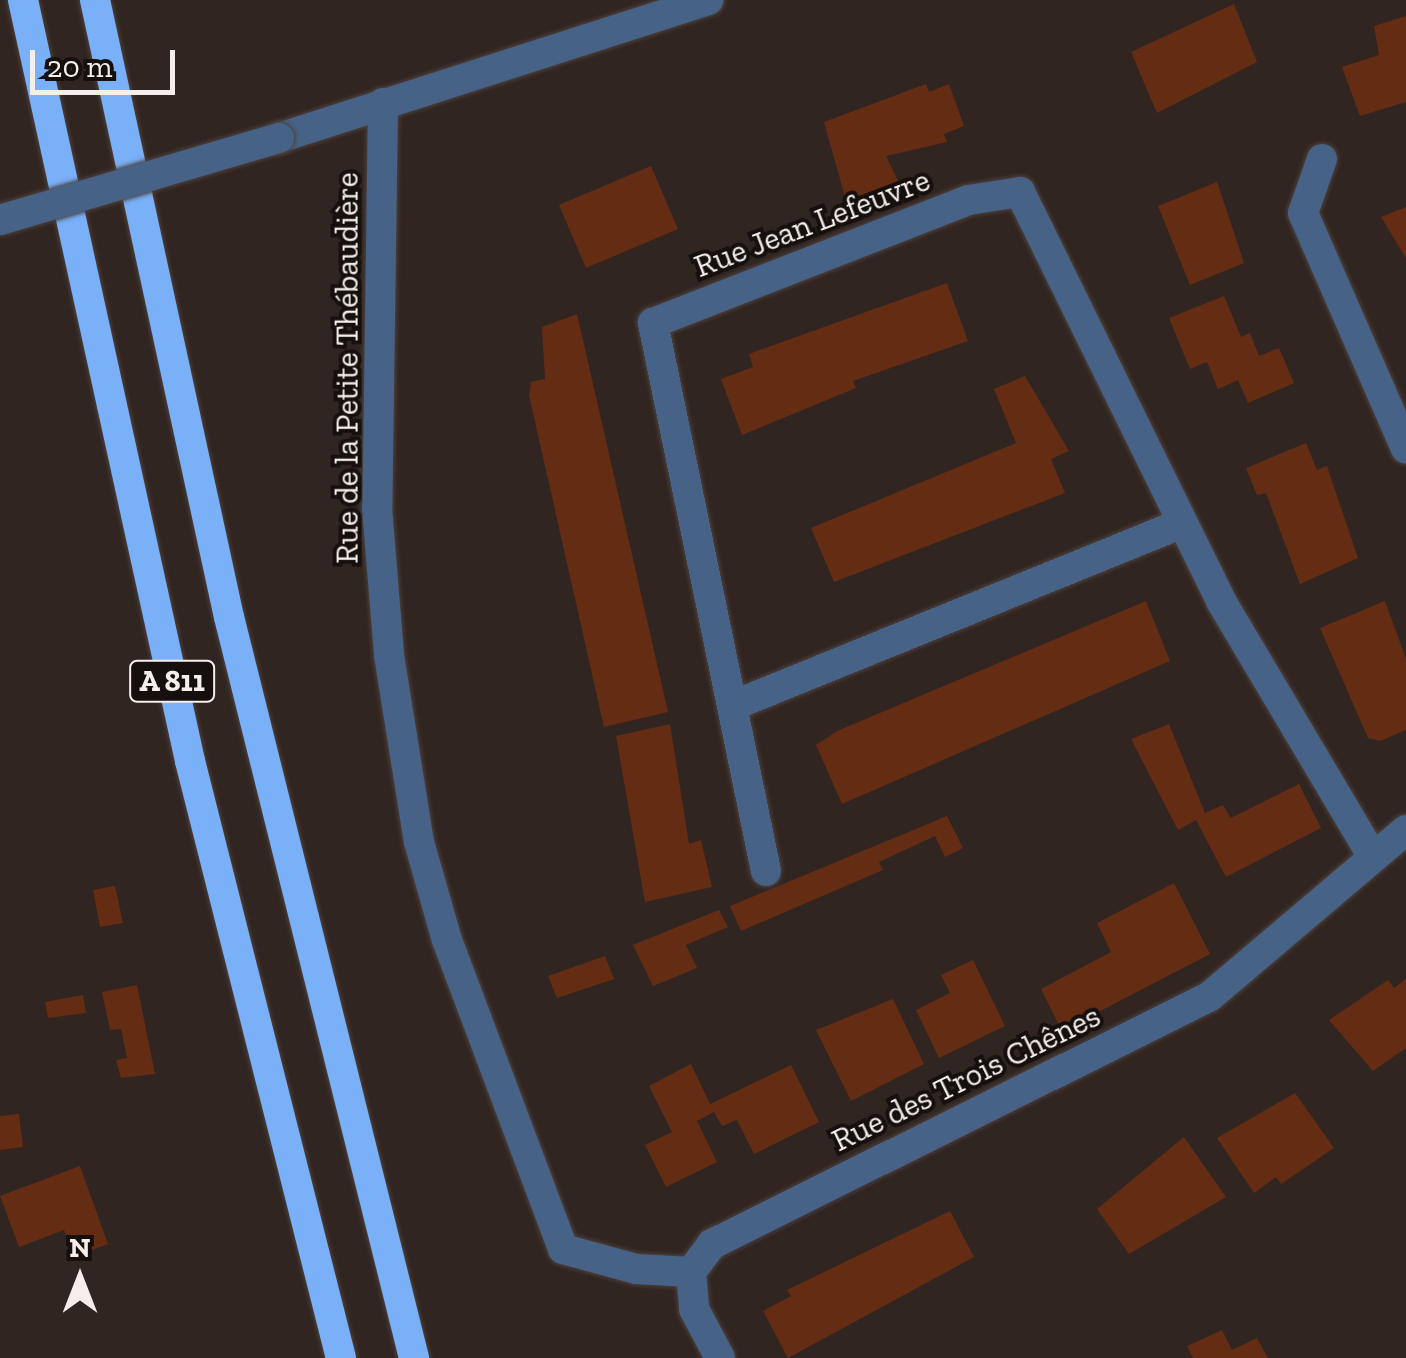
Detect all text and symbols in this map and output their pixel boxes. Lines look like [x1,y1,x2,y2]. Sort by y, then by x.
scale bar [35,30,180,92]
text: 20 m [47,49,112,85]
street label: Rue Jean Lefeuvre [689,160,935,286]
street label: Rue de la Petite Thébaudière [328,172,366,564]
road number: A 811 [127,656,217,706]
street label: Rue des Trois Chênes [825,996,1107,1160]
north arrow [30,1228,130,1328]
text: N [69,1231,91,1264]

